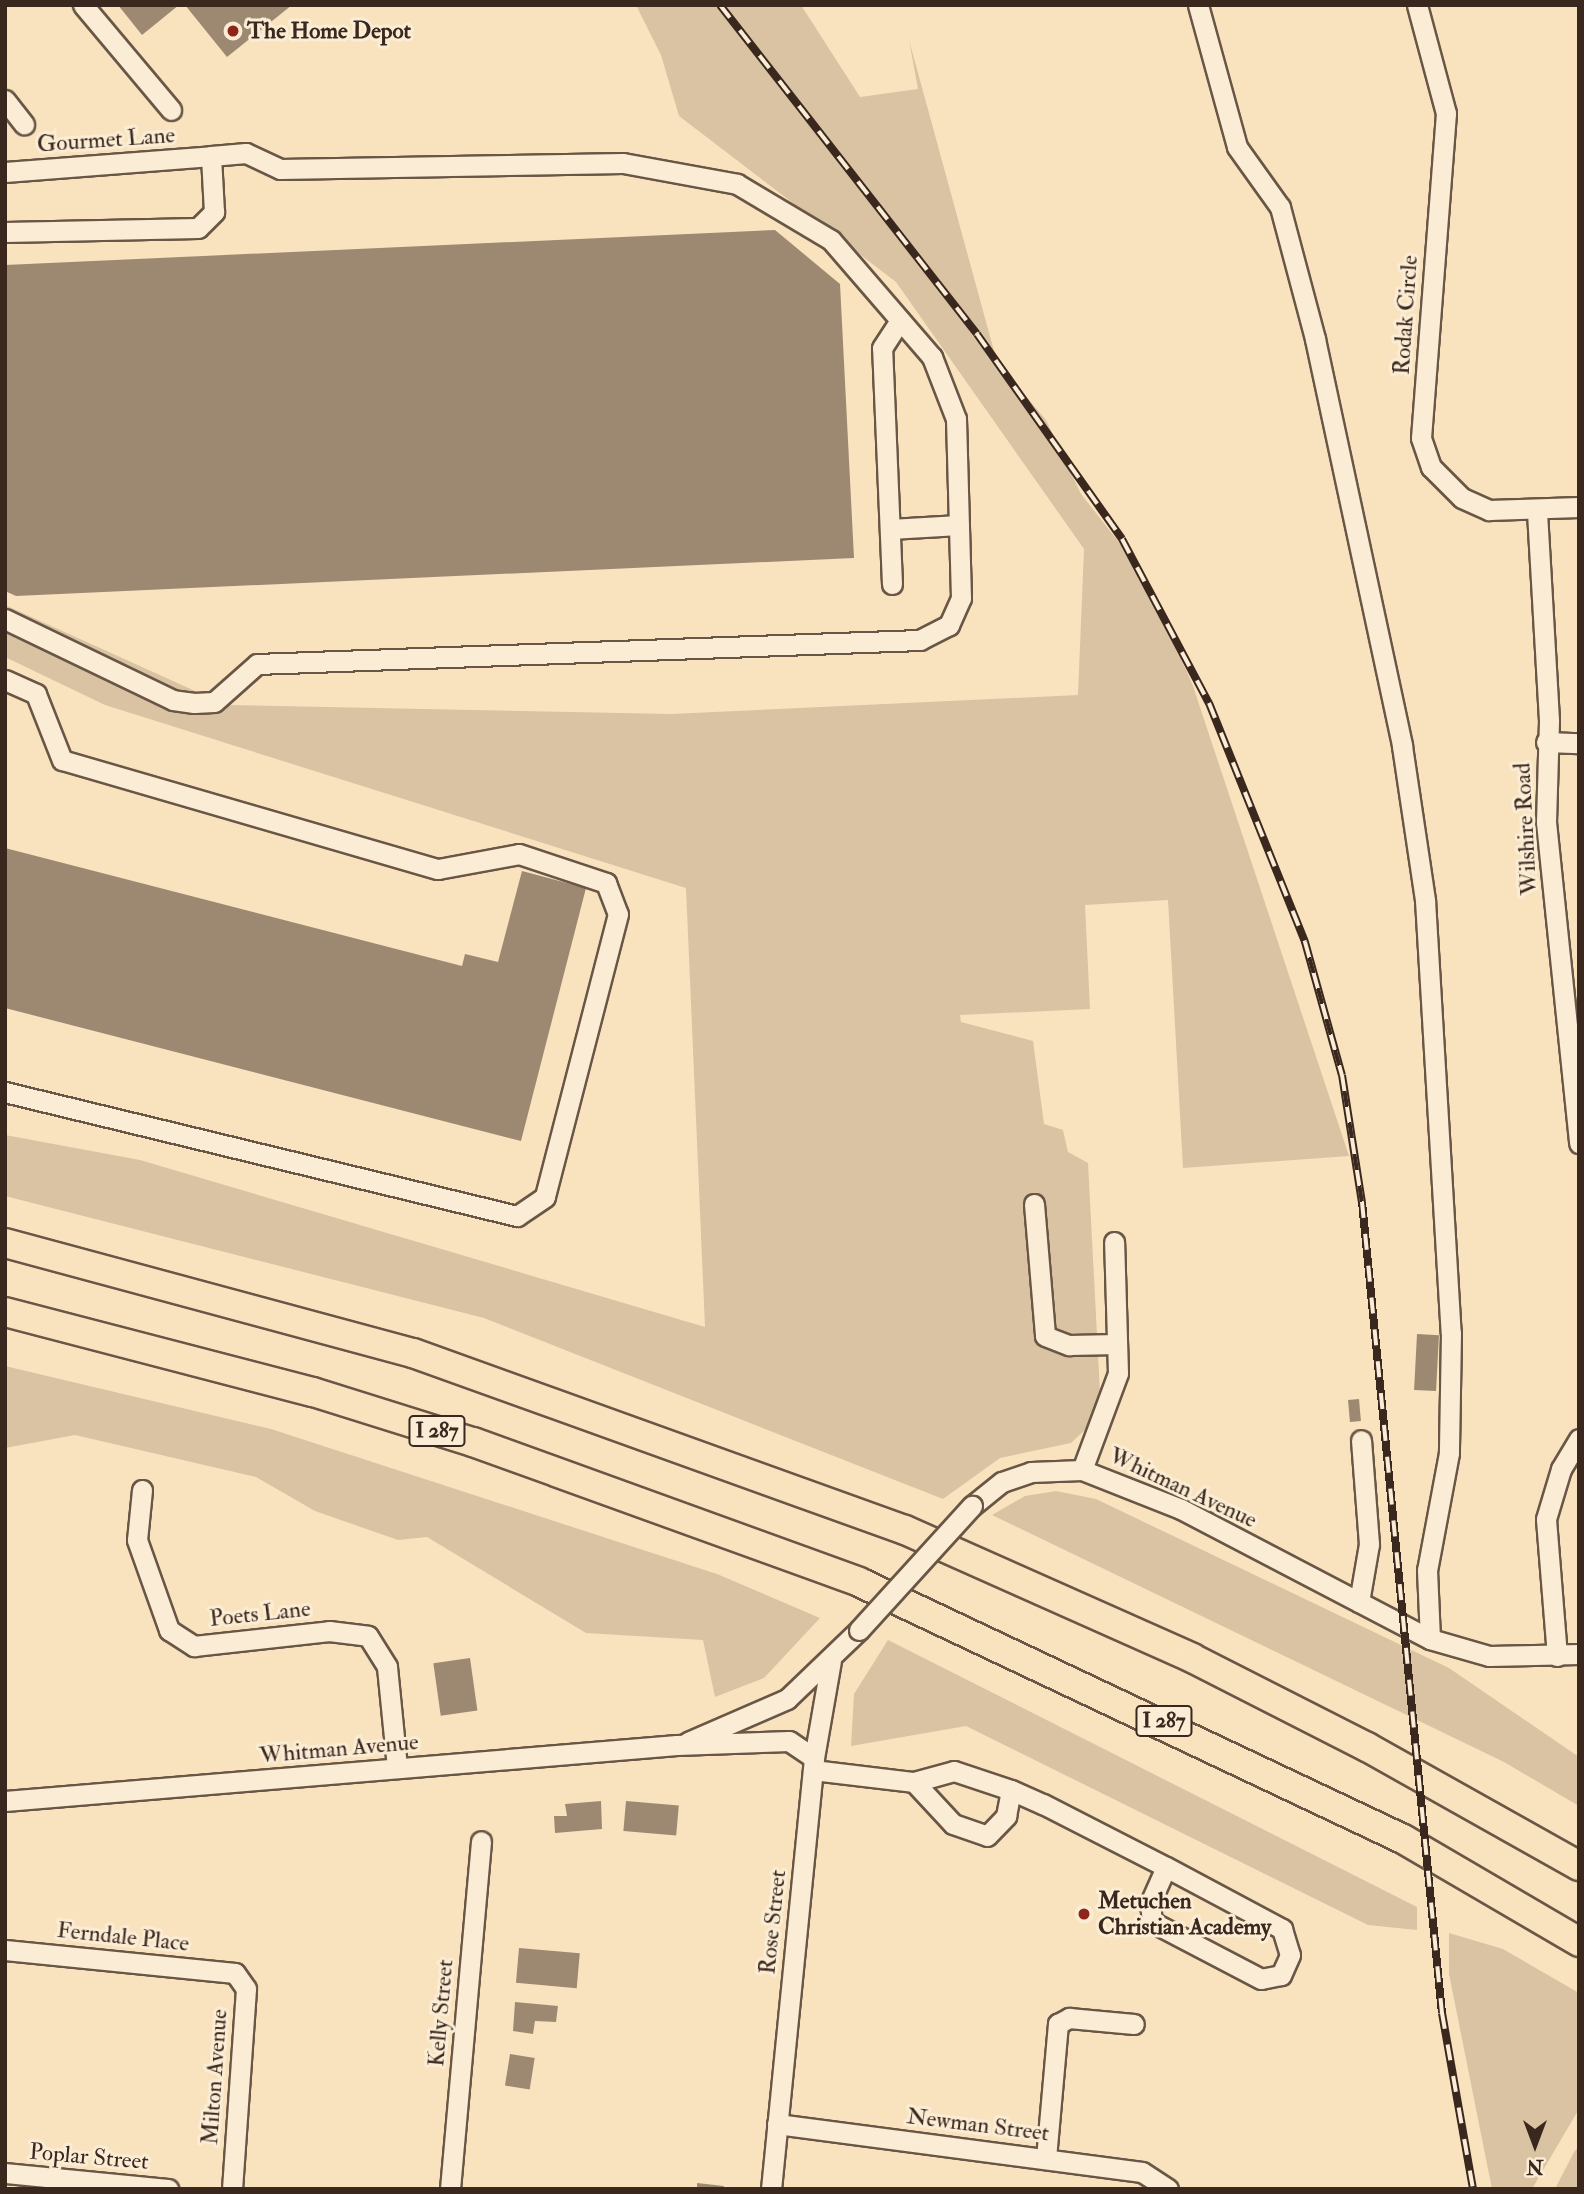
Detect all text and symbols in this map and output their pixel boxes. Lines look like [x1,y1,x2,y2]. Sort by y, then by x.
place label: The Home Depot [247,17,411,45]
marker: The Home Depot [225,23,241,39]
street label: Gourmet Lane [36,121,176,159]
street label: Rodak Circle [1388,254,1424,376]
street label: Wilshire Road [1509,762,1543,896]
road number: I 287 [407,1414,467,1448]
street label: Whitman Avenue [1105,1442,1261,1534]
street label: Poets Lane [208,1595,312,1633]
road number: I 287 [1134,1704,1194,1738]
street label: Whitman Avenue [258,1728,420,1770]
street label: Rose Street [754,1868,792,1976]
place label: Metuchen Christian Academy [1098,1887,1271,1941]
marker: Metuchen Christian Academy [1076,1906,1092,1922]
street label: Ferndale Place [56,1916,190,1958]
street label: Kelly Street [423,1958,459,2068]
street label: Milton Avenue [196,2008,234,2146]
street label: Newman Street [905,2103,1051,2147]
north arrow [1500,2110,1570,2180]
street label: Poplar Street [28,2138,150,2176]
text: N [1527,2154,1544,2178]

